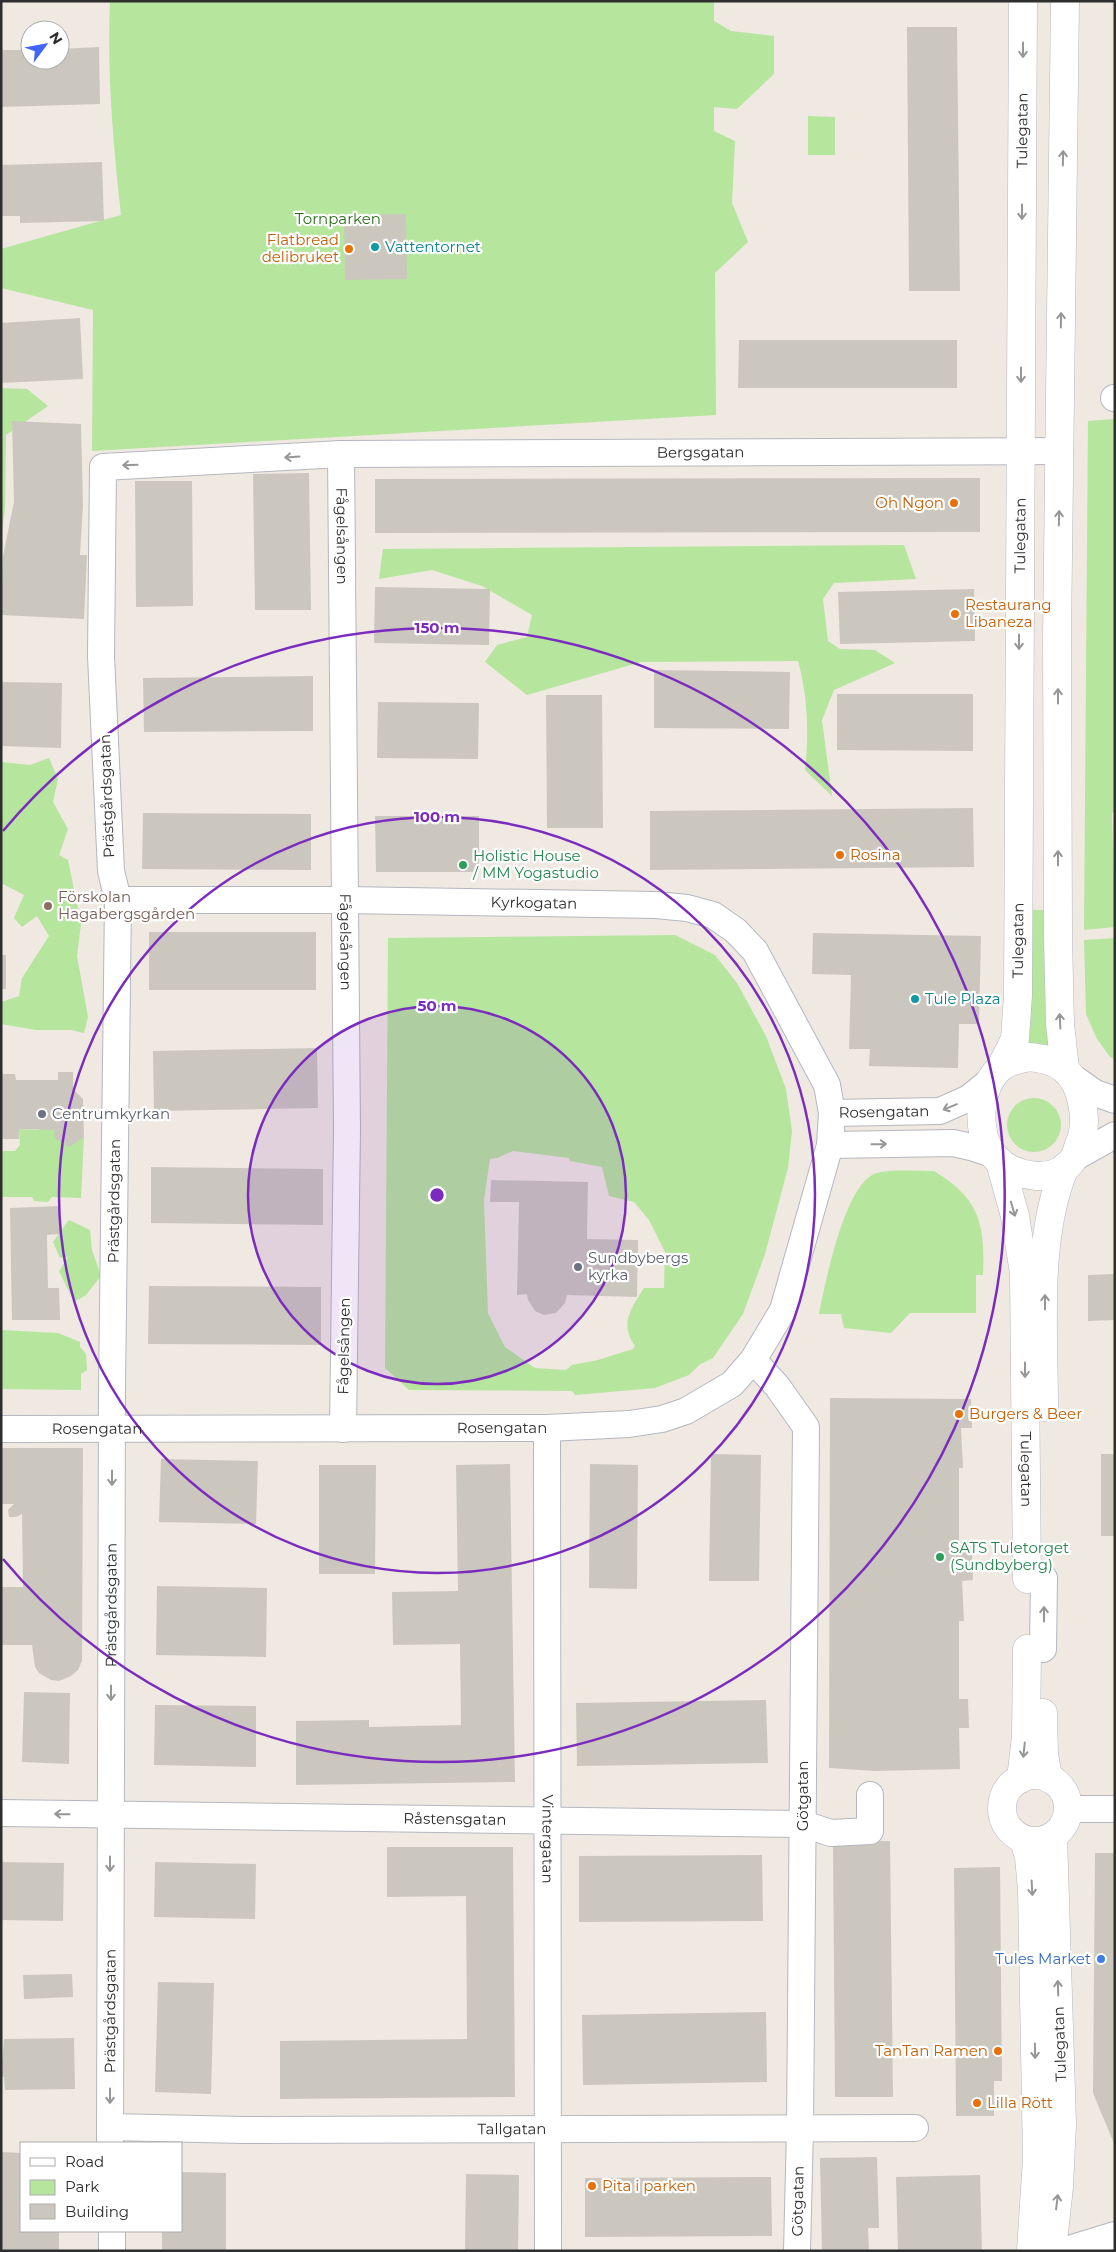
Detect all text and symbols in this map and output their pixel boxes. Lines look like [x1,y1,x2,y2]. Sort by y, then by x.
north arrow [20,20,70,70]
text: N [45,29,67,48]
one-way arrow [1018,42,1028,58]
street label: Tulegatan [1012,93,1032,168]
one-way arrow [1058,150,1068,166]
one-way arrow [1017,204,1027,220]
park label: Tornparken [295,209,381,228]
place label: Flatbread delibruket [262,230,339,266]
place label: Vattentornet [385,237,481,256]
marker: Vattentornet [369,241,381,253]
marker: Flatbread delibruket [343,243,355,255]
one-way arrow [1056,313,1066,329]
one-way arrow [1016,366,1026,383]
street label: Bergsgatan [657,442,744,462]
one-way arrow [285,452,301,461]
one-way arrow [122,461,138,470]
street label: Fågelsången [332,487,352,585]
place label: Oh Ngon [875,493,944,512]
marker: Oh Ngon [948,497,960,509]
street label: Tulegatan [1010,498,1030,573]
one-way arrow [1054,510,1064,526]
place label: Restaurang Libaneza [965,595,1052,631]
marker: Restaurang Libaneza [949,608,961,620]
text: 150 m [415,618,459,637]
one-way arrow [1015,634,1024,650]
one-way arrow [1053,688,1063,704]
street label: Prästgårdsgatan [95,734,118,858]
text: 100 m [414,807,460,826]
place label: Rosina [850,845,901,864]
place label: Holistic House / MM Yogastudio [472,846,599,882]
marker: Rosina [834,849,846,861]
one-way arrow [1053,850,1063,866]
marker: Holistic House / MM Yogastudio [457,859,469,871]
place label: Förskolan Hagabergsgården [58,887,195,923]
street label: Kyrkogatan [491,892,578,913]
street label: Fågelsången [336,893,356,991]
marker: Förskolan Hagabergsgården [42,900,54,912]
street label: Tulegatan [1008,903,1027,978]
place label: Tule Plaza [925,989,1001,1008]
marker: Tule Plaza [909,993,921,1005]
text: 50 m [417,996,457,1015]
one-way arrow [1055,1013,1064,1029]
street label: Rosengatan [838,1101,930,1122]
one-way arrow [943,1103,958,1112]
place label: Centrumkyrkan [52,1104,170,1123]
marker: Centrumkyrkan [36,1108,48,1120]
street label: Prästgårdsgatan [104,1139,124,1263]
one-way arrow [870,1139,886,1149]
centre of rings [428,1186,446,1204]
one-way arrow [1009,1201,1019,1217]
place label: Sundbybergs kyrka [588,1248,688,1284]
marker: Sundbybergs kyrka [572,1261,584,1273]
one-way arrow [1040,1294,1050,1310]
street label: Fågelsången [333,1297,354,1395]
one-way arrow [1020,1362,1030,1378]
place label: Burgers & Beer [969,1404,1082,1423]
marker: Burgers & Beer [953,1408,965,1420]
street label: Rosengatan [457,1418,547,1437]
street label: Rosengatan [52,1419,142,1438]
street label: Tulegatan [1017,1431,1036,1507]
one-way arrow [107,1470,117,1486]
place label: SATS Tuletorget (Sundbyberg) [950,1538,1069,1574]
street label: Prästgårdsgatan [101,1543,121,1667]
marker: SATS Tuletorget (Sundbyberg) [934,1551,946,1563]
one-way arrow [1039,1606,1049,1622]
one-way arrow [106,1685,116,1701]
one-way arrow [1019,1742,1029,1758]
street label: Götgatan [793,1761,812,1831]
street label: Vintergatan [538,1794,558,1884]
one-way arrow [54,1809,70,1819]
street label: Råstensgatan [403,1809,507,1829]
one-way arrow [105,1855,115,1871]
one-way arrow [1027,1880,1036,1896]
street label: Prästgårdsgatan [100,1949,120,2073]
place label: Tules Market [995,1949,1091,1968]
marker: Tules Market [1095,1953,1107,1965]
one-way arrow [1053,1980,1063,1996]
street label: Tulegatan [1049,2006,1070,2082]
place label: TanTan Ramen [875,2041,988,2060]
one-way arrow [1030,2042,1040,2058]
marker: TanTan Ramen [992,2045,1004,2057]
one-way arrow [105,2088,115,2104]
place label: Lilla Rött [987,2093,1053,2112]
marker: Lilla Rött [971,2097,983,2109]
street label: Tallgatan [477,2119,547,2138]
legend [20,2142,182,2232]
text: Road [65,2152,104,2171]
street label: Götgatan [787,2165,808,2237]
place label: Pita i parken [602,2176,696,2195]
text: Park [65,2177,99,2196]
marker: Pita i parken [586,2180,598,2192]
one-way arrow [1053,2195,1063,2211]
text: Building [65,2202,129,2221]

